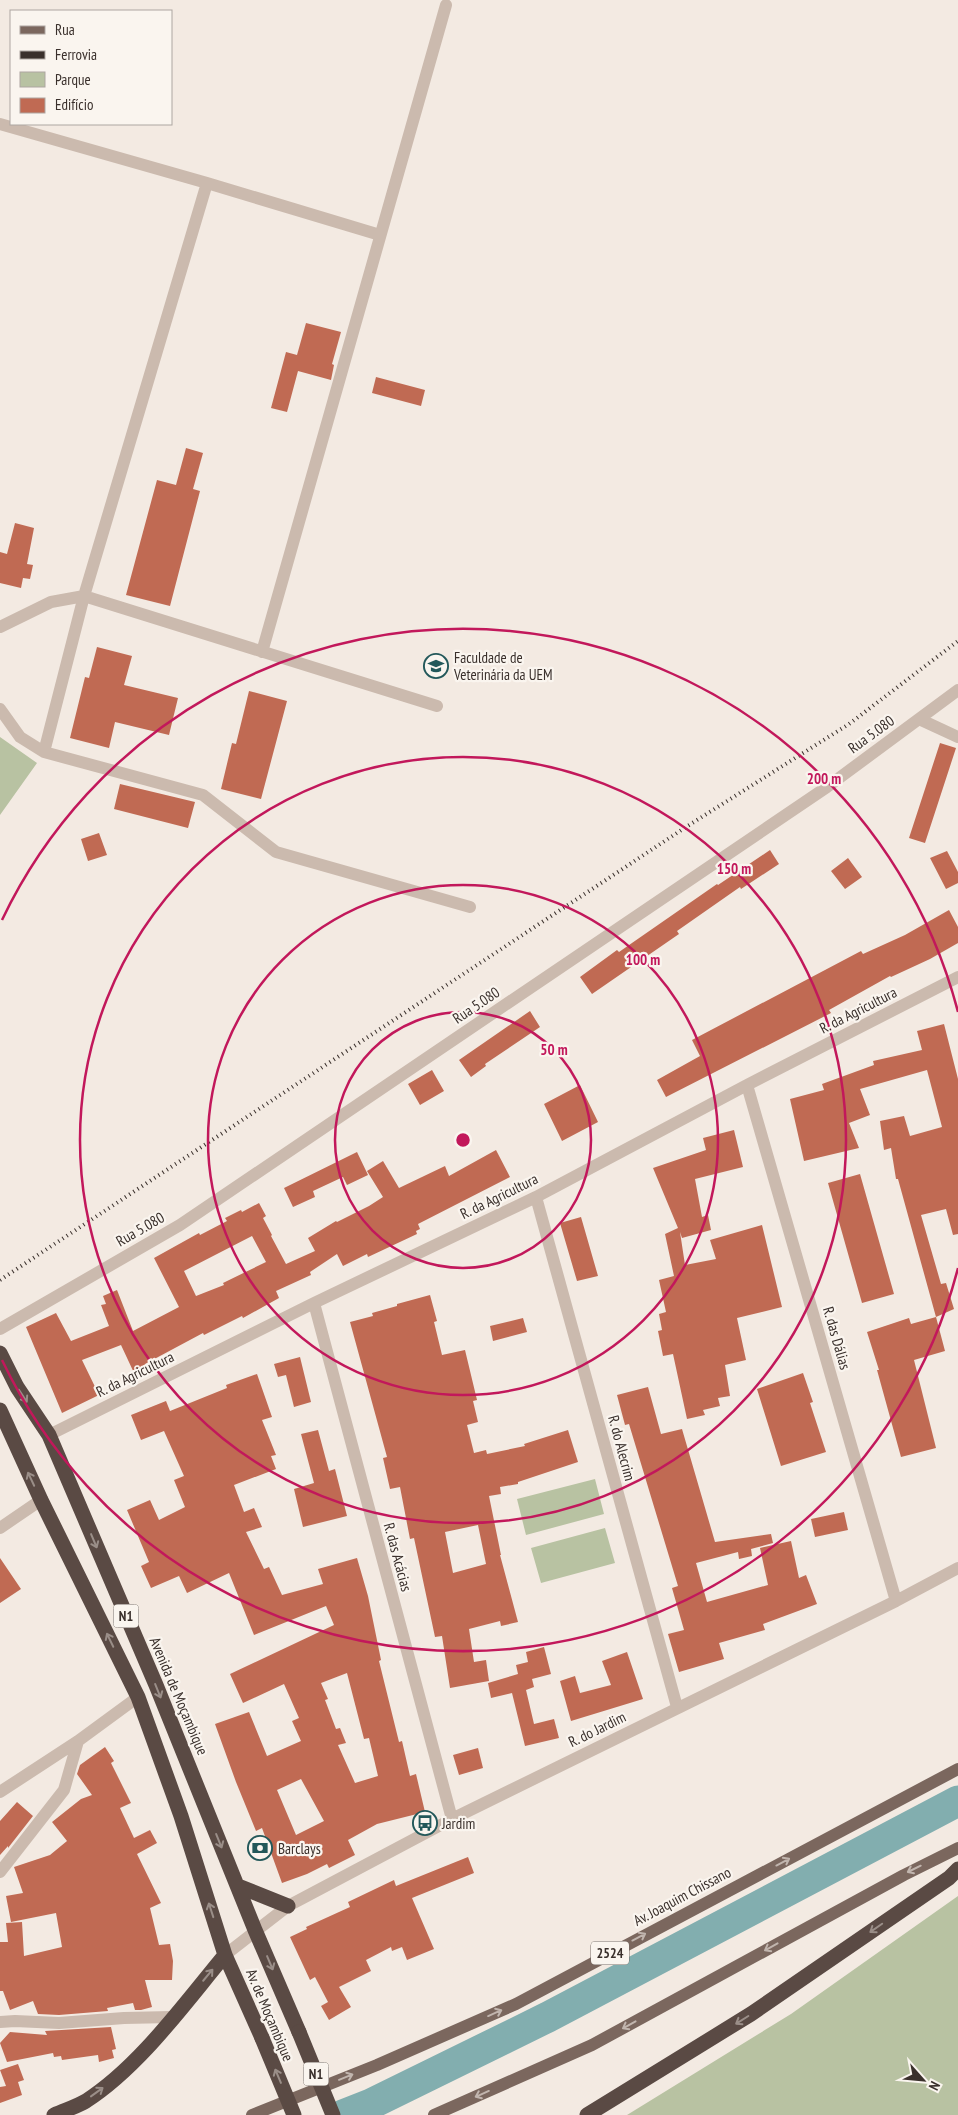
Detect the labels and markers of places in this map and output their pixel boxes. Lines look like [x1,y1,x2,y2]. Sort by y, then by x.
place label: Faculdade de Veterinária da UEM [453,648,553,684]
school or university icon: Faculdade de Veterinária da UEM [423,653,449,679]
centre of rings [454,1131,472,1149]
bus stop icon: Jardim [412,1810,438,1836]
place label: Jardim [441,1814,475,1833]
bank icon: Barclays [247,1835,273,1861]
place label: Barclays [278,1839,321,1858]

